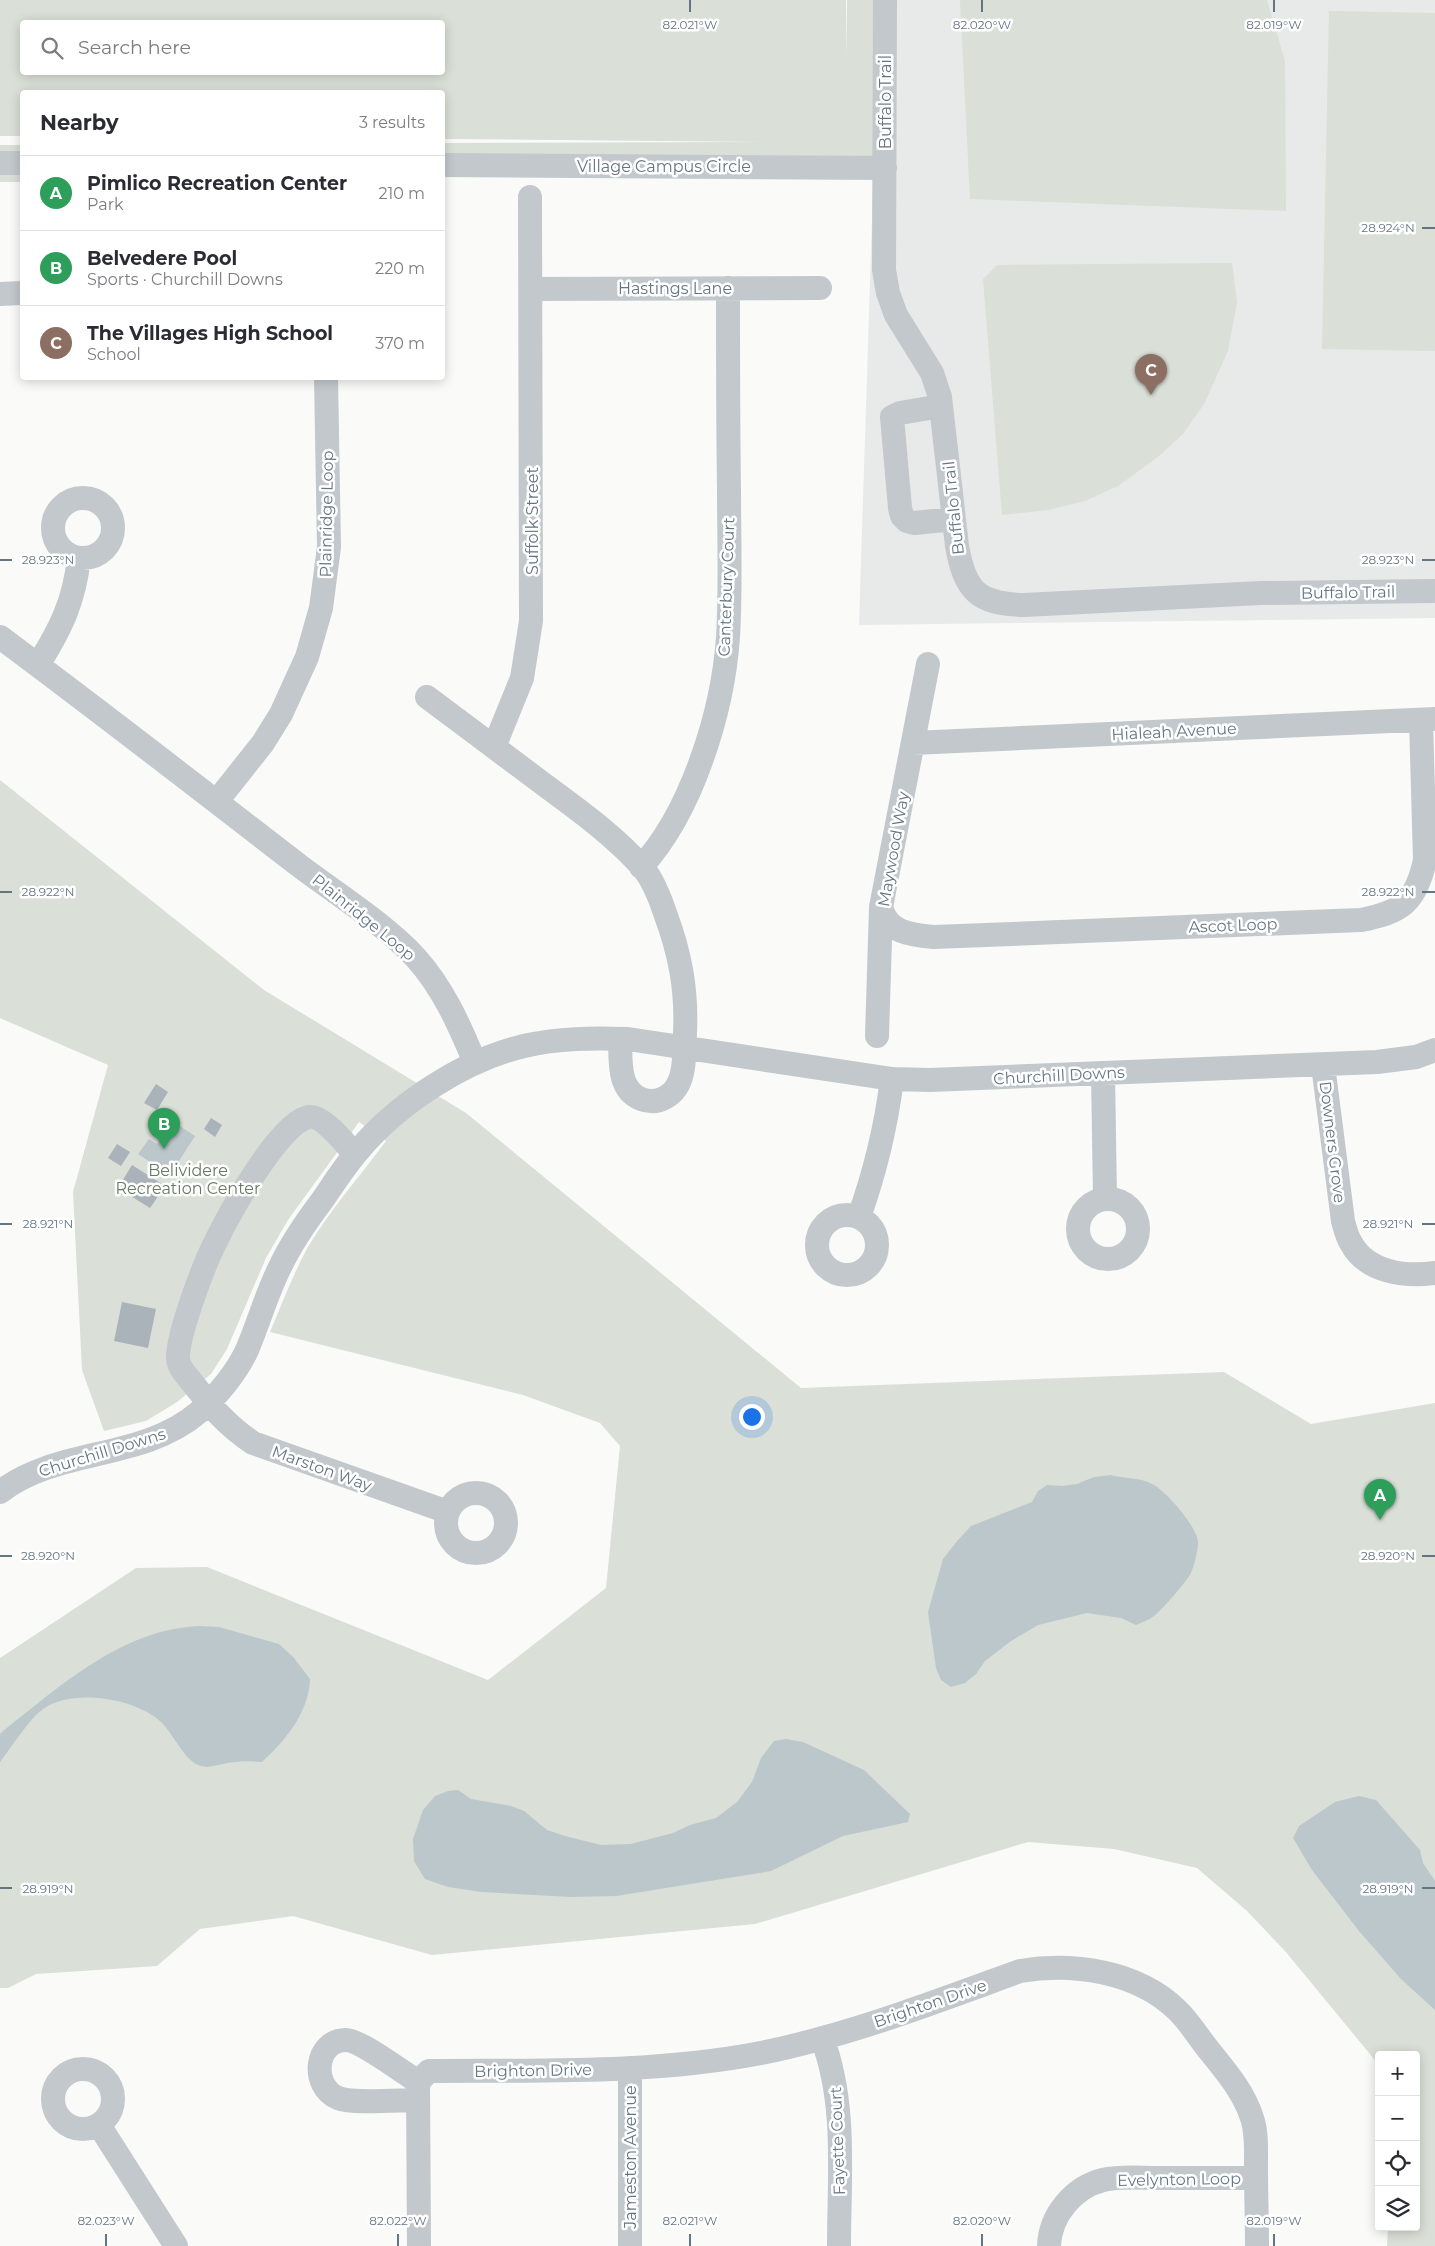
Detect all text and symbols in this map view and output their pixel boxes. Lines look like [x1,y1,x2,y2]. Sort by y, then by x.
text: 82.021°W [663,17,717,32]
text: 82.020°W [953,17,1011,32]
text: 82.019°W [1246,17,1302,32]
search box [20,20,445,75]
icon: search [38,34,66,62]
text: Search here [78,36,191,59]
street label: Buffalo Trail [876,55,895,149]
text: Nearby [40,110,119,135]
text: 3 results [359,113,425,132]
street label: Village Campus Circle [577,157,751,176]
text: Pimlico Recreation Center [87,172,347,195]
text: A [50,184,62,203]
text: 210 m [378,184,425,203]
text: Park [87,195,124,214]
text: 28.924°N [1361,220,1415,235]
text: Belvedere Pool [87,247,237,270]
text: B [50,259,62,278]
text: 220 m [375,259,425,278]
text: Sports · Churchill Downs [87,270,283,289]
street label: Hastings Lane [618,279,732,298]
text: The Villages High School [87,322,333,345]
text: C [50,334,62,353]
text: 370 m [375,334,425,353]
text: School [87,345,141,364]
pin: C [1135,354,1167,395]
street label: Plainridge Loop [316,450,337,578]
street label: Buffalo Trail [939,460,968,556]
street label: Suffolk Street [523,467,542,575]
street label: Canterbury Court [715,517,738,657]
text: 28.923°N [22,552,74,567]
text: 28.923°N [1362,552,1414,567]
street label: Buffalo Trail [1301,582,1395,603]
street label: Hialeah Avenue [1111,719,1237,744]
street label: Maywood Way [874,790,913,908]
street label: Plainridge Loop [308,870,419,965]
text: 28.922°N [22,884,74,899]
text: 28.922°N [1362,884,1414,899]
street label: Ascot Loop [1188,914,1278,937]
street label: Churchill Downs [993,1063,1125,1088]
street label: Downers Grove [1316,1080,1349,1204]
pin: B [148,1108,180,1149]
park label: Belividere Recreation Center [116,1161,260,1198]
text: 28.921°N [23,1216,73,1231]
text: 28.921°N [1363,1216,1413,1231]
your location [739,1404,765,1430]
street label: Churchill Downs [36,1424,168,1481]
street label: Marston Way [269,1442,375,1495]
pin: A [1364,1479,1396,1520]
text: 28.920°N [21,1548,75,1563]
text: 28.920°N [1361,1548,1415,1563]
text: 28.919°N [23,1881,73,1896]
text: 28.919°N [1363,1881,1413,1896]
street label: Brighton Drive [871,1975,989,2032]
map controls [1375,2051,1420,2231]
button: + [1375,2051,1420,2096]
street label: Brighton Drive [474,2060,592,2081]
street label: Jameston Avenue [621,2085,640,2230]
street label: Fayette Court [826,2086,849,2195]
button: − [1375,2096,1420,2141]
button: locate [1375,2141,1420,2186]
street label: Evelynton Loop [1117,2169,1241,2190]
button: layers [1375,2186,1420,2231]
text: 82.023°W [77,2213,135,2228]
text: 82.022°W [369,2213,427,2228]
text: 82.021°W [663,2213,717,2228]
text: 82.020°W [953,2213,1011,2228]
text: 82.019°W [1246,2213,1302,2228]

